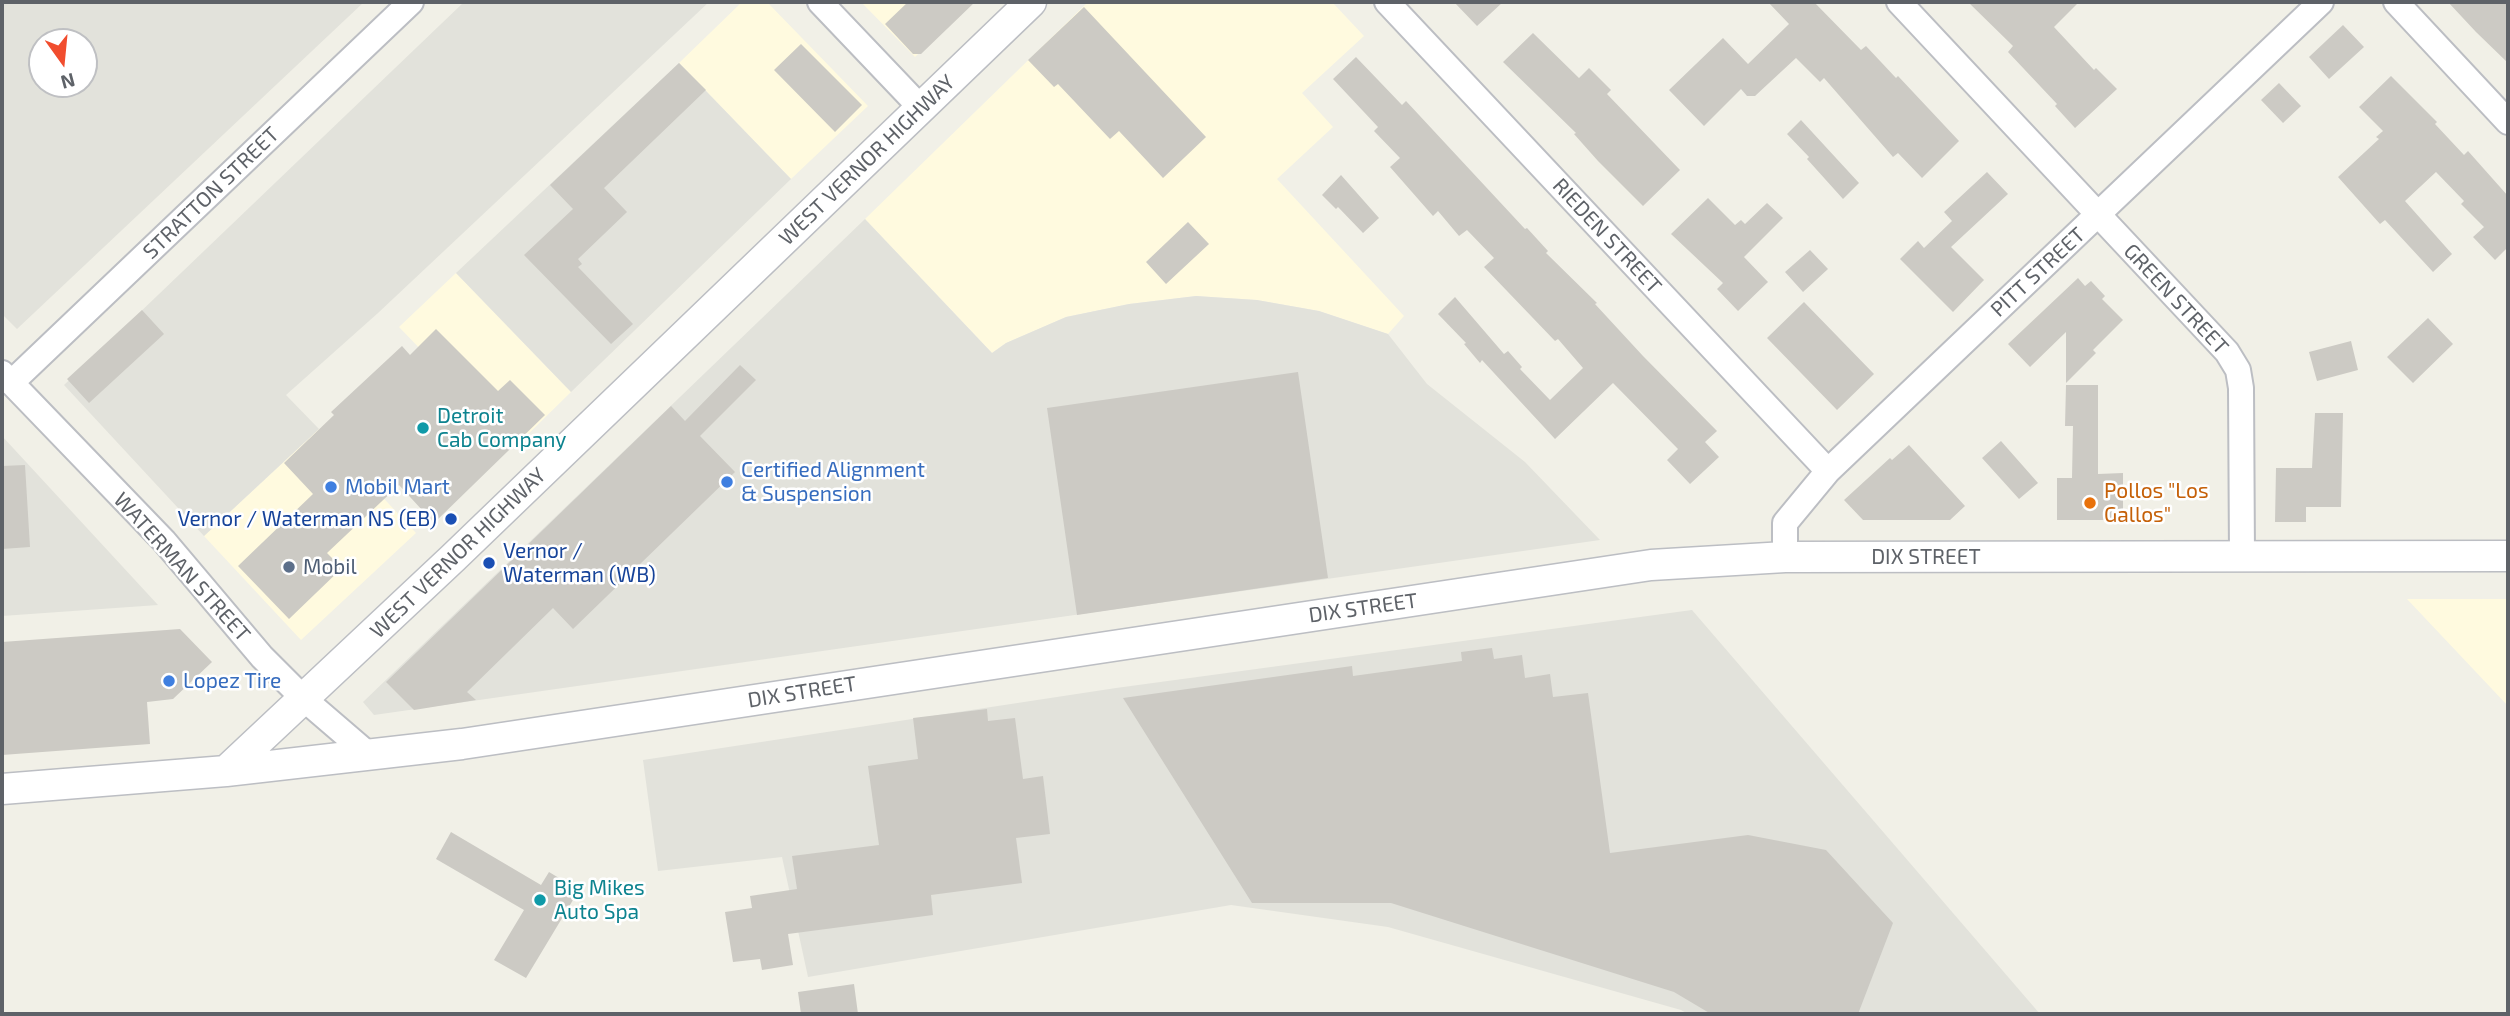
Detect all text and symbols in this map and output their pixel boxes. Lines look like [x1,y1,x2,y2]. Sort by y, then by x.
north arrow [28,28,98,98]
text: N [58,69,78,95]
street label: WEST VERNOR HIGHWAY [774,70,960,250]
street label: STRATTON STREET [138,122,284,264]
street label: RIEDEN STREET [1547,173,1667,299]
street label: PITT STREET [1986,222,2090,322]
street label: GREEN STREET [2118,239,2234,359]
place label: Detroit Cab Company [437,403,566,453]
marker: Detroit Cab Company [415,420,431,436]
place label: Certified Alignment & Suspension [741,457,925,507]
street label: WEST VERNOR HIGHWAY [365,463,551,643]
place label: Mobil Mart [345,474,450,500]
marker: Certified Alignment & Suspension [719,474,735,490]
place label: Pollos "Los Gallos" [2104,478,2209,528]
marker: Mobil Mart [323,479,339,495]
street label: WATERMAN STREET [108,487,256,647]
marker: Pollos "Los Gallos" [2082,495,2098,511]
place label: Vernor / Waterman NS (EB) [177,506,437,532]
marker: Vernor / Waterman NS (EB) [443,511,459,527]
place label: Vernor / Waterman (WB) [503,538,656,588]
street label: DIX STREET [1871,544,1981,570]
place label: Mobil [303,554,357,580]
marker: Vernor / Waterman (WB) [481,555,497,571]
marker: Mobil [281,559,297,575]
street label: DIX STREET [1307,588,1419,628]
place label: Lopez Tire [183,668,281,694]
street label: DIX STREET [746,671,858,713]
marker: Lopez Tire [161,673,177,689]
place label: Big Mikes Auto Spa [554,875,645,925]
marker: Big Mikes Auto Spa [532,892,548,908]

